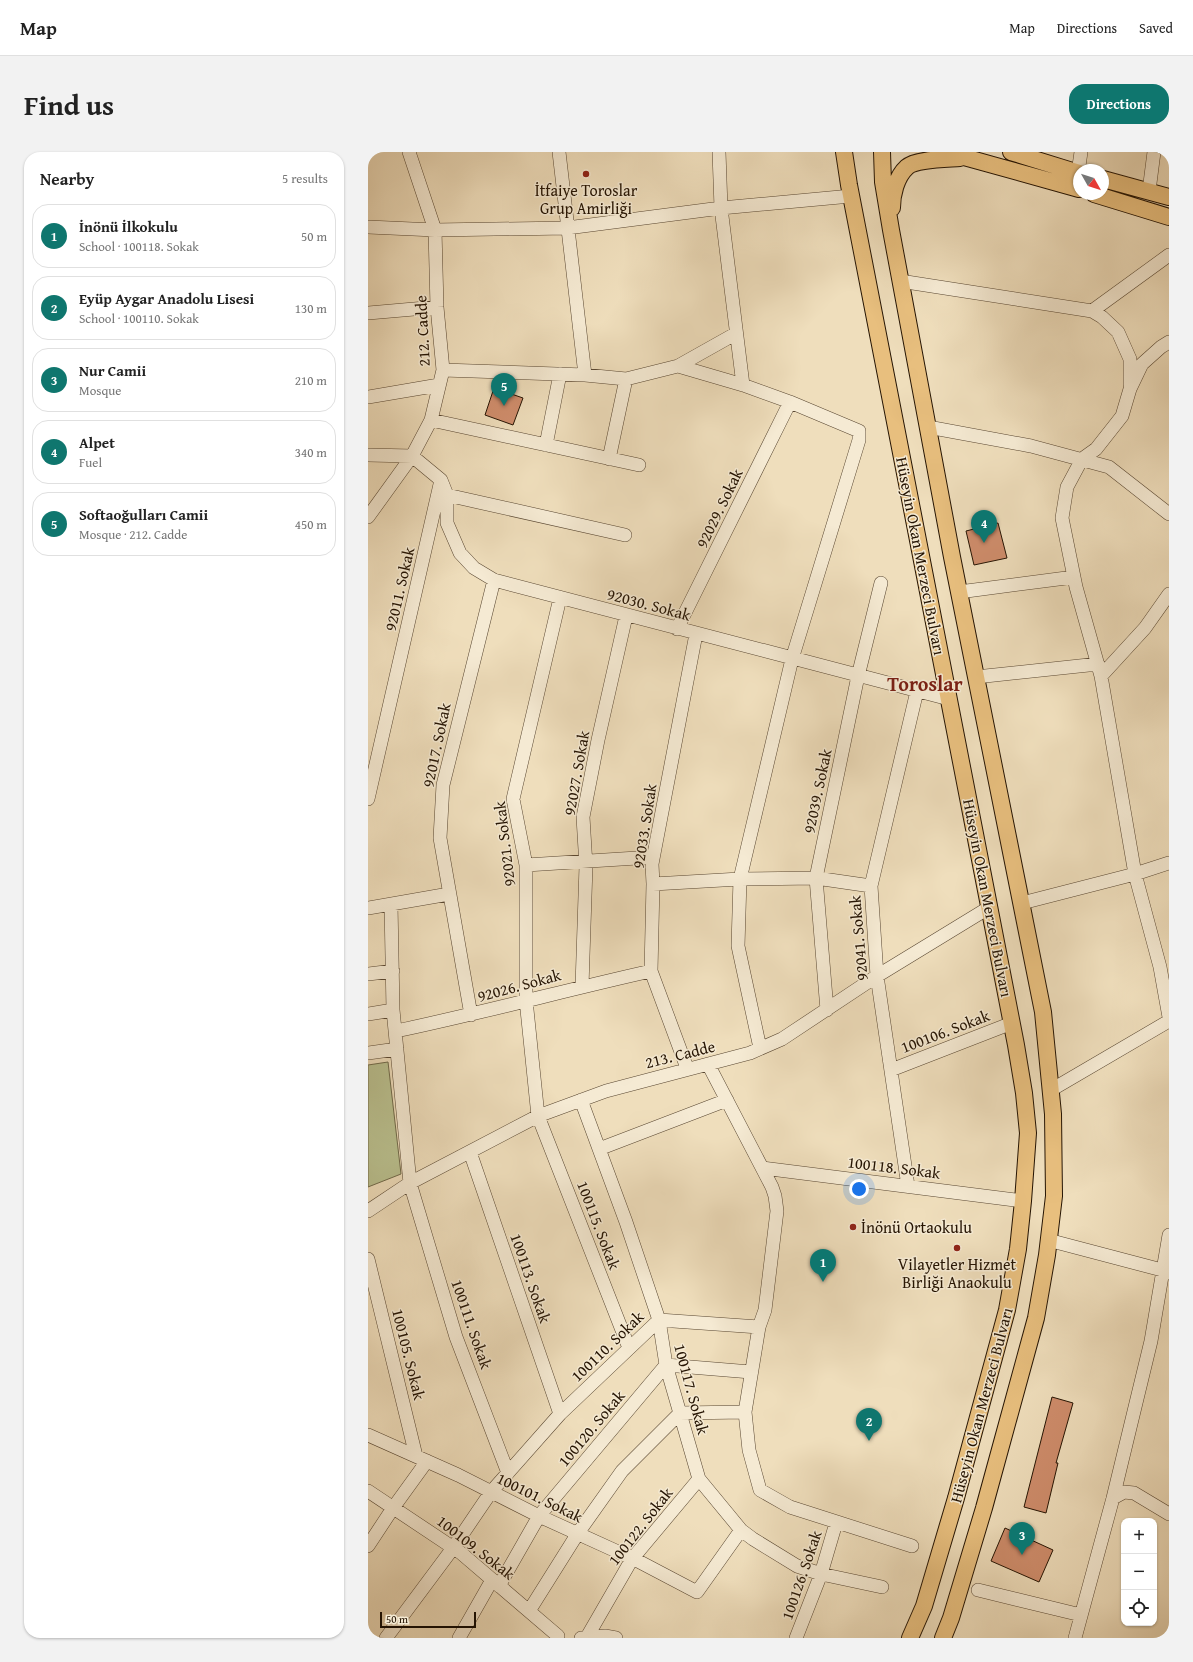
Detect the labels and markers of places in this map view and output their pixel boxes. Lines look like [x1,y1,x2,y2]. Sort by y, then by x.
marker: İtfaiye Toroslar Grup Amirliği [581,169,591,179]
place label: İtfaiye Toroslar Grup Amirliği [535,178,638,220]
pin: 5 [491,373,517,406]
pin: 4 [971,510,997,543]
place label: İnönü Ortaokulu [861,1215,972,1239]
marker: İnönü Ortaokulu [848,1222,858,1232]
marker: Vilayetler Hizmet Birliği Anaokulu [952,1243,962,1253]
pin: 1 [810,1249,836,1282]
place label: Vilayetler Hizmet Birliği Anaokulu [898,1252,1016,1294]
pin: 2 [856,1408,882,1441]
pin: 3 [1009,1522,1035,1555]

